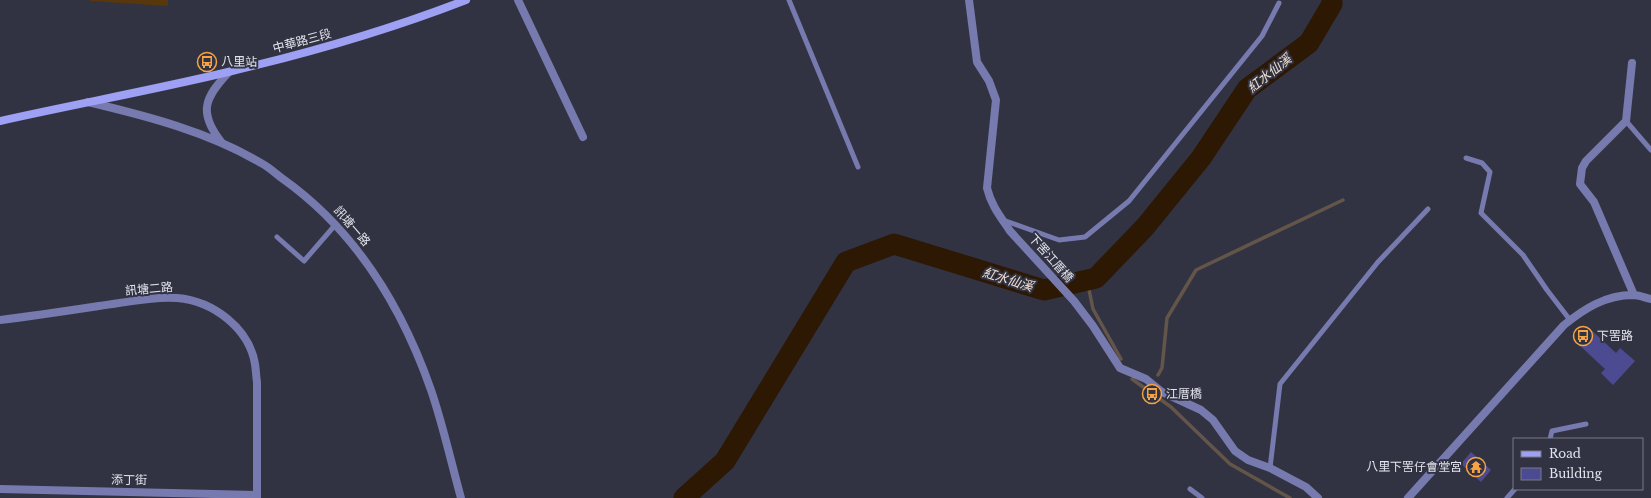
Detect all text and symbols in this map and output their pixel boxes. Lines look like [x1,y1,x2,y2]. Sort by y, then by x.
street label: 中華路三段 [271,26,333,56]
water label: 紅水仙溪 [1244,49,1296,96]
bus stop icon: 八里站 [196,51,218,73]
place label: 八里站 [221,54,257,69]
street label: 訊塘一路 [331,203,374,249]
street label: 下罟江厝橋 [1026,230,1077,285]
water label: 紅水仙溪 [980,264,1037,296]
street label: 訊塘二路 [124,279,174,298]
bus stop icon: 下罟路 [1572,325,1594,347]
place label: 下罟路 [1597,328,1633,343]
bus stop icon: 江厝橋 [1141,383,1163,405]
place label: 江厝橋 [1166,386,1202,401]
legend [1513,438,1643,490]
text: Road [1549,446,1581,461]
temple icon: 八里下罟仔會堂宮 [1465,456,1487,478]
place label: 八里下罟仔會堂宮 [1366,459,1462,474]
text: Building [1549,466,1603,481]
street label: 添丁街 [111,472,147,487]

